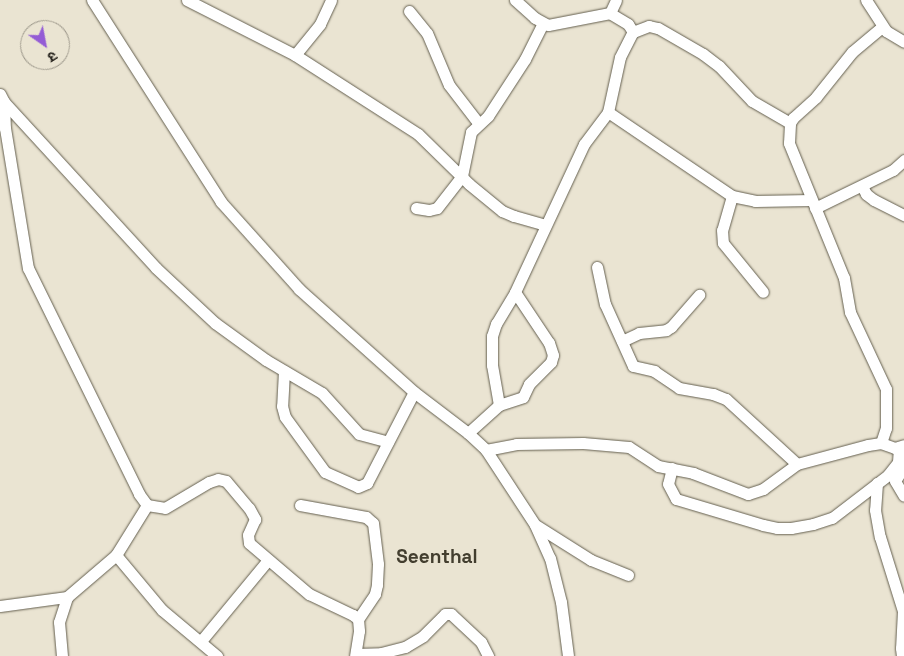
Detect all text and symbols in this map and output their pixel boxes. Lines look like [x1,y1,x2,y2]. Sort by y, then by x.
north arrow [20,20,70,70]
text: उ [44,47,61,67]
district label: Seenthal [396,546,478,568]

